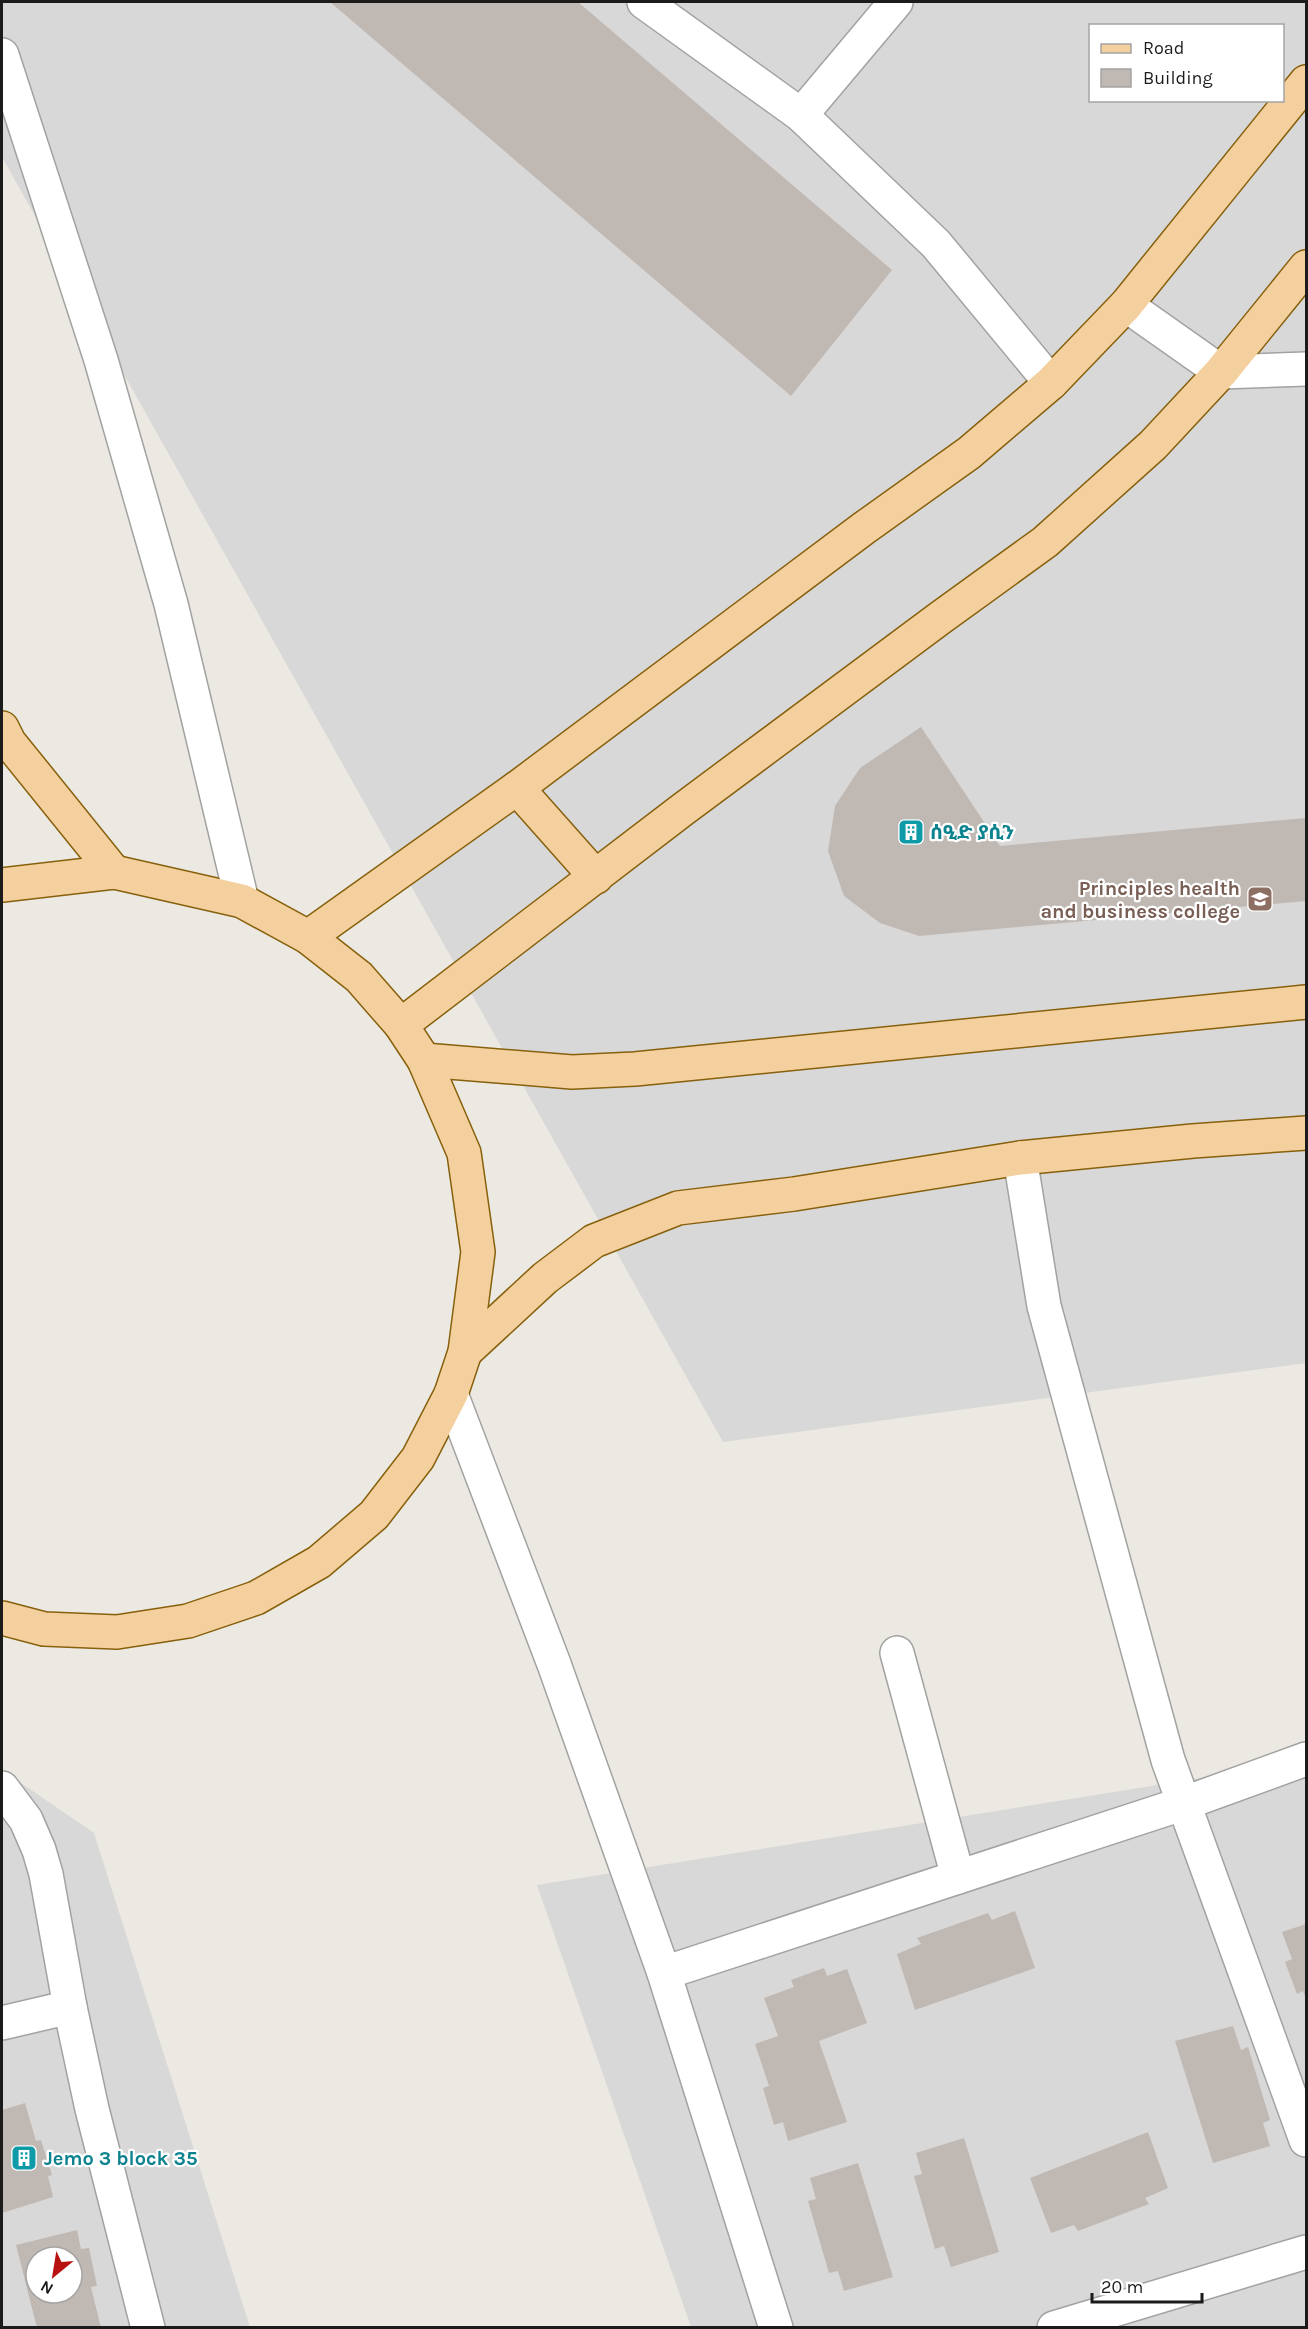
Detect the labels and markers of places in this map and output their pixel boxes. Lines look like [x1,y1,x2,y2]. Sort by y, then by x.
building icon: ሰዒድ ያሲን [896,817,926,847]
place label: ሰዒድ ያሲን [930,821,1014,844]
place label: Principles health and business college [1040,877,1240,923]
school or university icon: Principles health and business college [1245,884,1275,914]
building icon: Jemo 3 block 35 [9,2143,39,2173]
place label: Jemo 3 block 35 [44,2147,198,2170]

